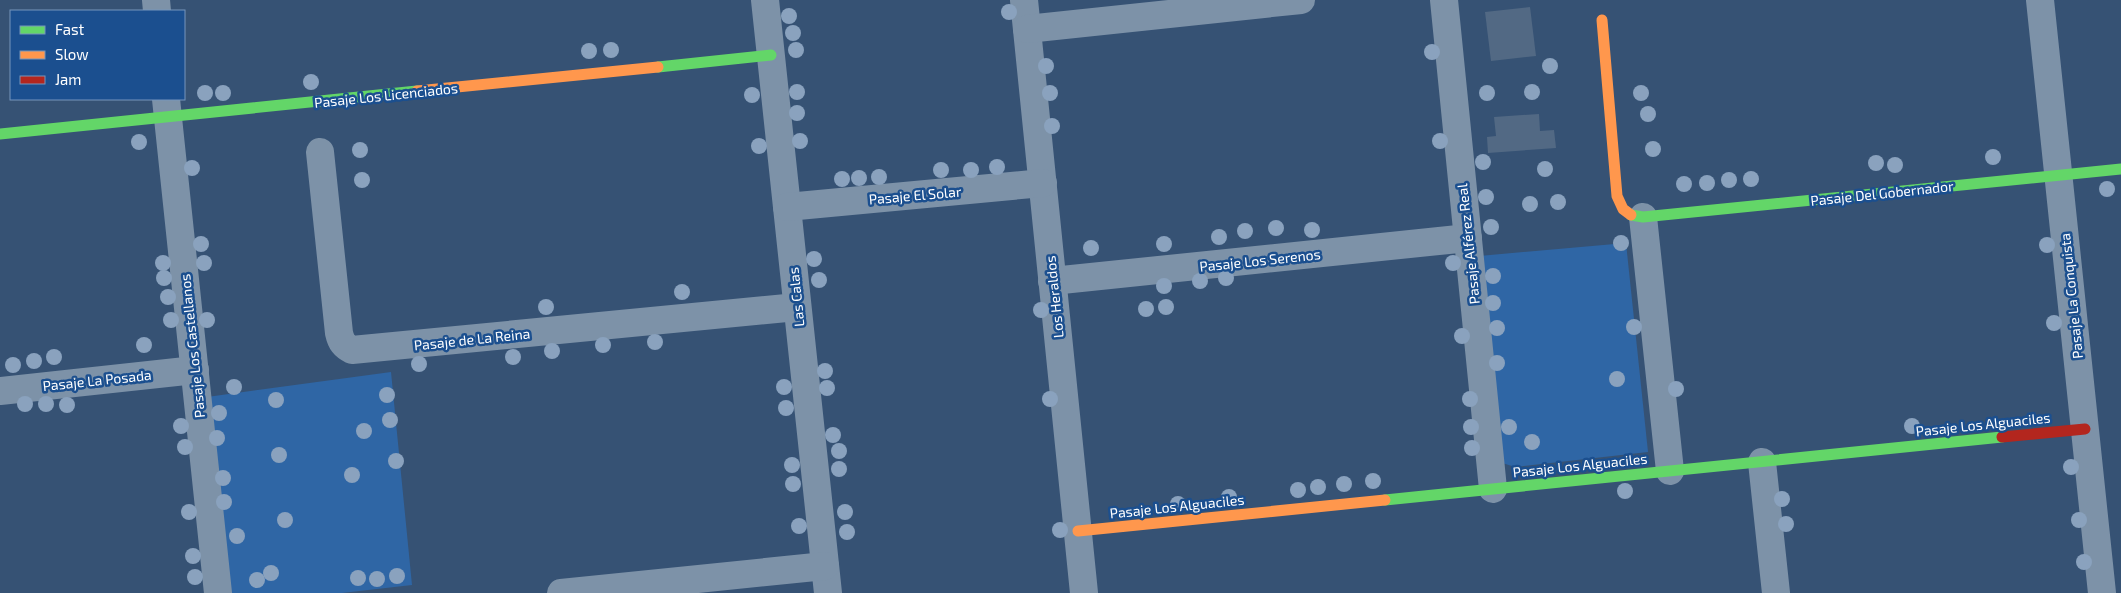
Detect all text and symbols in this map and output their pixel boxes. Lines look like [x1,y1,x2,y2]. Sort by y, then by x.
legend [10,10,185,100]
text: Fast [55,20,85,38]
text: Slow [55,45,89,63]
text: Jam [55,70,81,88]
street label: Pasaje Los Licenciados [313,79,459,111]
street label: Pasaje Del Gobernador [1810,177,1955,209]
street label: Pasaje El Solar [868,182,962,208]
street label: Pasaje Alférez Real [1453,182,1483,305]
street label: Pasaje La Conquista [2056,232,2086,360]
street label: Pasaje Los Serenos [1199,245,1321,275]
street label: Los Heraldos [1041,255,1067,339]
street label: Las Calas [784,266,808,328]
street label: Pasaje Los Castellanos [176,273,208,419]
street label: Pasaje de La Reina [413,324,531,354]
street label: Pasaje La Posada [42,366,152,394]
street label: Pasaje Los Alguaciles [1915,408,2051,440]
street label: Pasaje Los Alguaciles [1512,449,1648,481]
street label: Pasaje Los Alguaciles [1109,490,1245,522]

